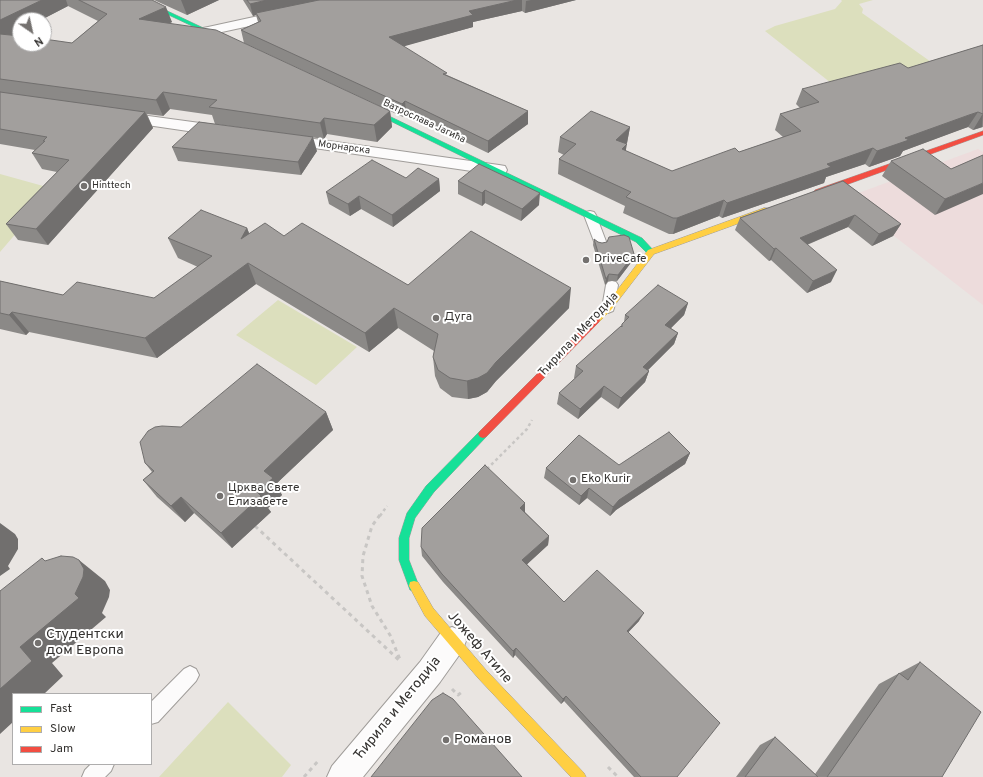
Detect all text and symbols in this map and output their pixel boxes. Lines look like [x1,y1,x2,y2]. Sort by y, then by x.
north arrow [12,12,52,52]
text: N [31,33,45,49]
street label: Ватрослава Јагића [381,98,467,146]
street label: Морнарска [317,138,371,158]
place label: Hinttech [92,180,131,192]
marker: Hinttech [79,181,89,191]
place label: DriveCafe [594,253,647,267]
marker: DriveCafe [581,255,591,265]
street label: Ћирила и Методија [536,290,622,380]
place label: Дуга [444,311,472,325]
marker: Дуга [431,313,441,323]
place label: Eko Kurir [581,473,631,487]
marker: Eko Kurir [568,475,578,485]
place label: Црква Свете Елизабете [228,482,299,510]
marker: Црква Свете Елизабете [215,491,225,501]
street label: Јожеф Атиле [443,608,515,688]
place label: Студентски дом Европа [46,627,124,660]
marker: Студентски дом Европа [33,638,43,648]
street label: Ћирила и Методија [351,654,445,764]
legend [12,693,152,765]
text: Fast [50,701,72,717]
text: Slow [50,721,76,737]
place label: Романов [454,732,512,748]
marker: Романов [441,735,451,745]
text: Jam [50,741,73,757]

